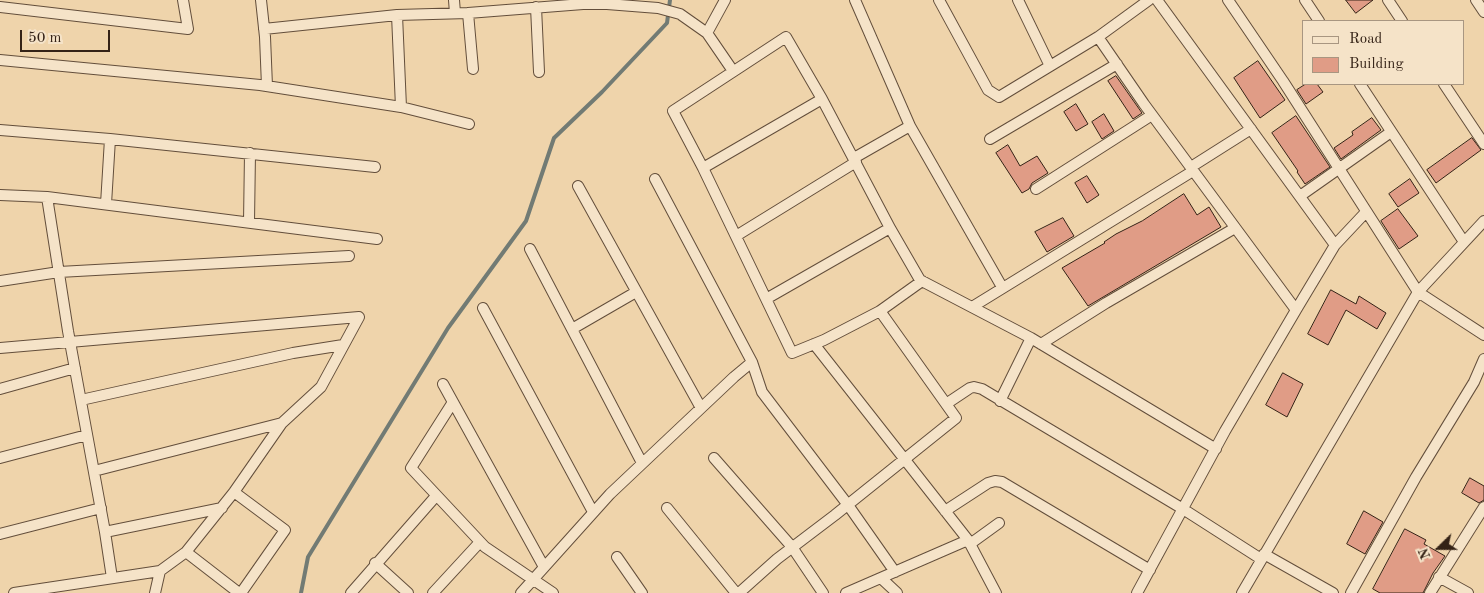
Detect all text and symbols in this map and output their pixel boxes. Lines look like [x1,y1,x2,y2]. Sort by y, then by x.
scale bar [22,20,112,52]
legend [1302,20,1464,85]
text: 50 m [28,31,62,46]
text: Road [1349,32,1382,47]
text: Building [1349,57,1404,72]
north arrow [1414,523,1464,573]
text: N [1417,546,1434,561]

